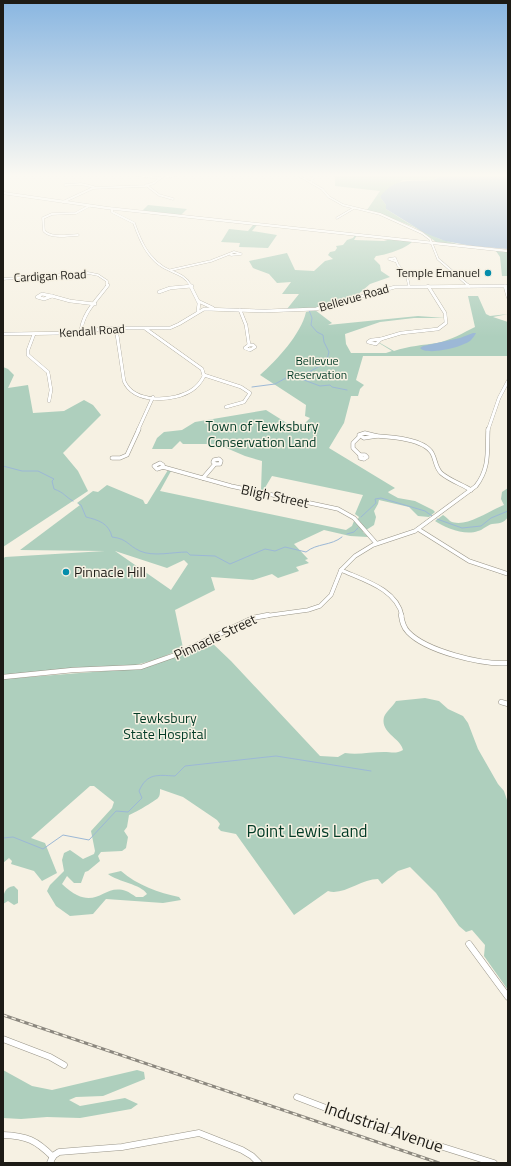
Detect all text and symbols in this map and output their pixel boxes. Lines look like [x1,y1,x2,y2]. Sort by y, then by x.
place label: Temple Emanuel [397,263,480,282]
street label: Cardigan Road [13,264,87,287]
marker: Temple Emanuel [483,268,493,278]
street label: Bellevue Road [317,278,391,317]
street label: Kendall Road [59,319,125,342]
park label: Bellevue Reservation [287,351,347,384]
park label: Town of Tewksbury Conservation Land [205,415,319,452]
street label: Bligh Street [239,478,311,513]
place label: Pinnacle Hill [74,561,146,582]
marker: Pinnacle Hill [61,567,71,577]
street label: Pinnacle Street [170,608,260,665]
park label: Tewksbury State Hospital [123,707,207,744]
park label: Point Lewis Land [246,818,368,844]
street label: Industrial Avenue [321,1094,447,1160]

